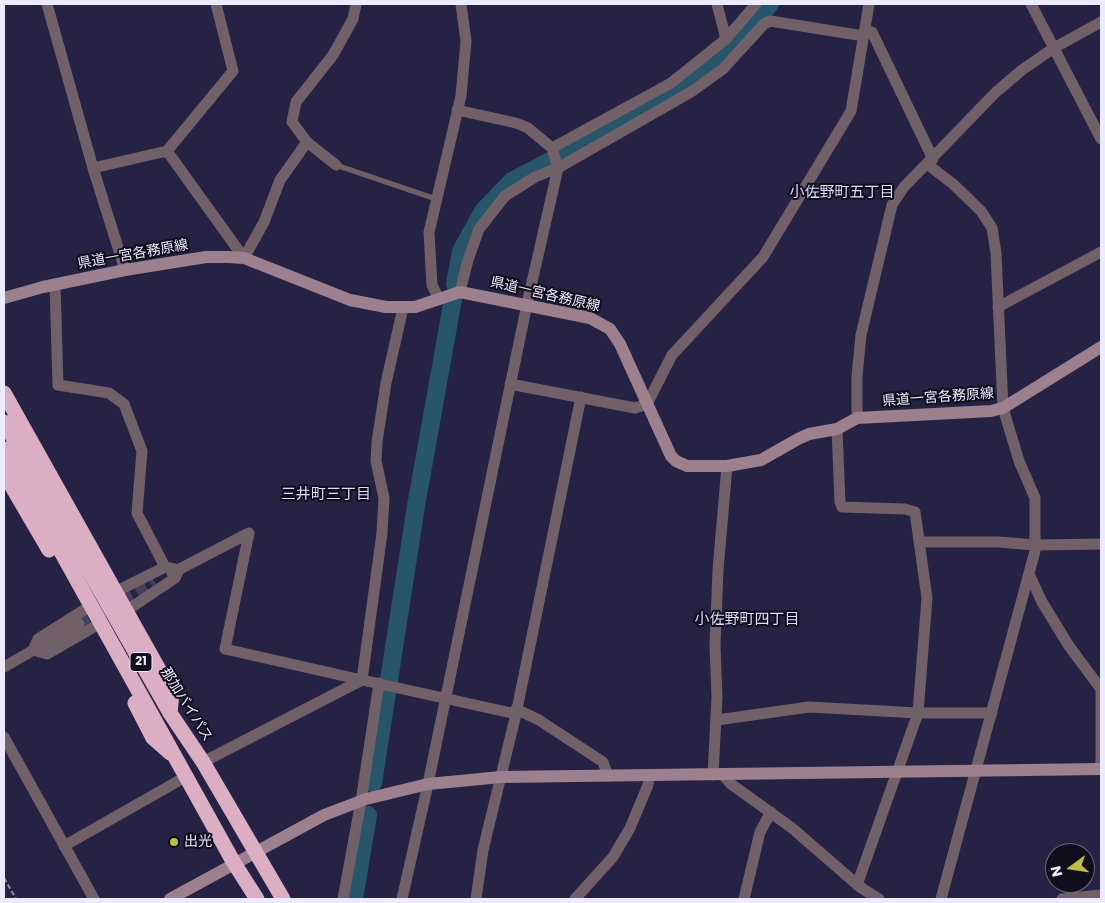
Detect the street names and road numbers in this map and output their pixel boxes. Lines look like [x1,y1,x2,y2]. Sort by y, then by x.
street label: 県道一宮各務原線 [76,237,190,273]
street label: 県道一宮各務原線 [489,274,601,316]
street label: 県道一宮各務原線 [882,386,994,410]
road number: 21 [130,652,152,672]
street label: 那加バイパス [157,665,215,745]

